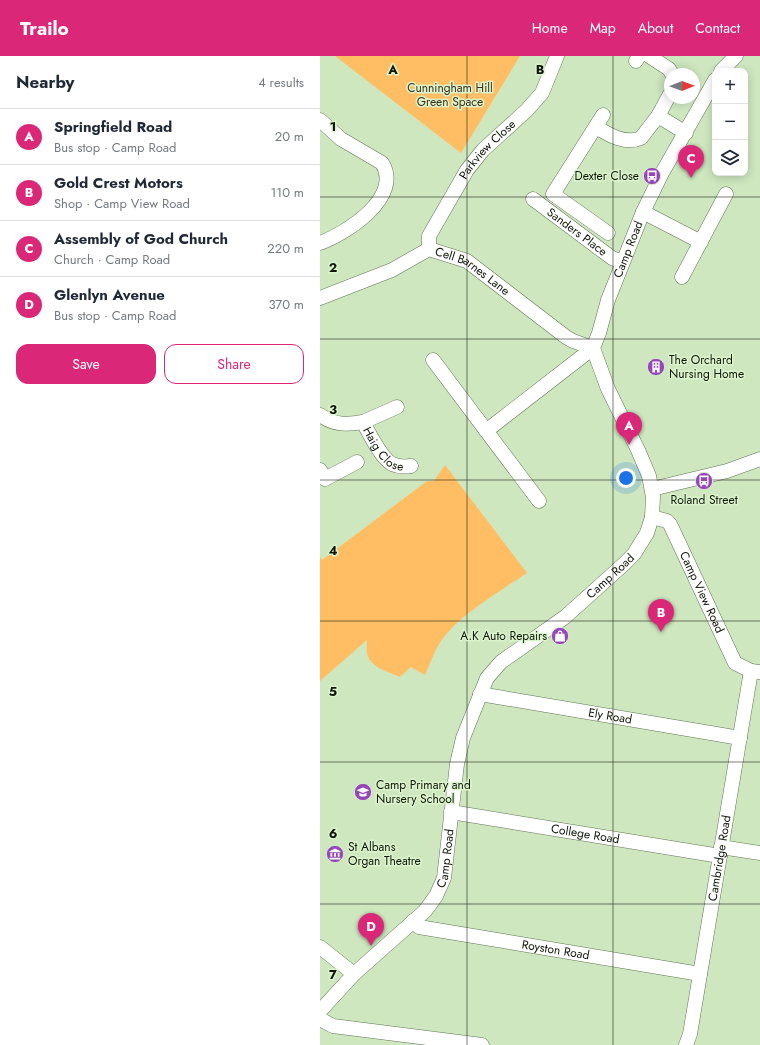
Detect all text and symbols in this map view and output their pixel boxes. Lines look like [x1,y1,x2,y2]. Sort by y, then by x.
text: Trailo [20,15,69,42]
text: Home [532,18,568,38]
text: Map [590,18,616,38]
text: About [638,18,673,38]
text: Contact [695,18,740,38]
text: A [387,60,398,79]
text: B [536,60,545,79]
north arrow [664,68,700,104]
map controls [712,68,748,176]
button: + [712,68,748,104]
text: Nearby [16,70,74,94]
text: 4 results [258,73,304,92]
park label: Cunningham Hill Green Space [407,79,493,111]
button: − [712,104,748,140]
street label: Parkview Close [455,115,520,183]
text: Springfield Road [54,116,172,138]
text: 1 [330,117,336,136]
text: A [24,127,34,146]
text: 20 m [275,127,304,146]
text: Bus stop · Camp Road [54,138,176,157]
button: layers [712,140,748,176]
pin: C [678,145,704,178]
bus stop icon: Dexter Close [642,166,662,186]
place label: Dexter Close [574,167,639,185]
text: Gold Crest Motors [54,172,183,194]
text: B [25,183,33,202]
text: 110 m [270,183,304,202]
text: Shop · Camp View Road [54,194,190,213]
street label: Sanders Place [543,203,611,260]
street label: Camp Road [609,218,648,281]
text: Assembly of God Church [54,228,228,250]
text: C [24,239,34,258]
text: 220 m [267,239,304,258]
street label: Cell Barnes Lane [433,242,514,300]
text: Church · Camp Road [54,250,170,269]
text: 2 [329,258,337,277]
text: Glenlyn Avenue [54,284,165,306]
text: D [24,295,34,314]
text: 370 m [268,295,304,314]
text: Bus stop · Camp Road [54,306,176,325]
button: Save [16,344,156,384]
button: Share [164,344,304,384]
place label: The Orchard Nursing Home [669,351,744,383]
building icon: The Orchard Nursing Home [646,357,666,377]
text: 3 [329,400,337,419]
pin: A [616,412,642,445]
street label: Haig Close [358,424,405,476]
your location [616,468,636,488]
bus stop icon: Roland Street [694,471,714,491]
place label: Roland Street [670,491,738,509]
text: 4 [328,541,338,560]
street label: Camp View Road [675,548,729,636]
street label: Camp Road [582,549,639,603]
pin: B [648,599,674,632]
shop icon: A.K Auto Repairs [550,626,570,646]
place label: A.K Auto Repairs [460,627,547,645]
text: 5 [329,682,337,701]
street label: Ely Road [587,703,633,729]
place label: Camp Primary and Nursery School [376,776,471,808]
school or university icon: Camp Primary and Nursery School [353,782,373,802]
street label: Cambridge Road [703,814,736,903]
street label: College Road [550,819,621,848]
text: 6 [329,824,338,843]
street label: Camp Road [432,828,459,891]
place label: St Albans Organ Theatre [348,838,421,870]
museum icon: St Albans Organ Theatre [325,844,345,864]
pin: D [358,913,384,946]
street label: Royston Road [520,935,591,964]
text: 7 [329,965,337,984]

